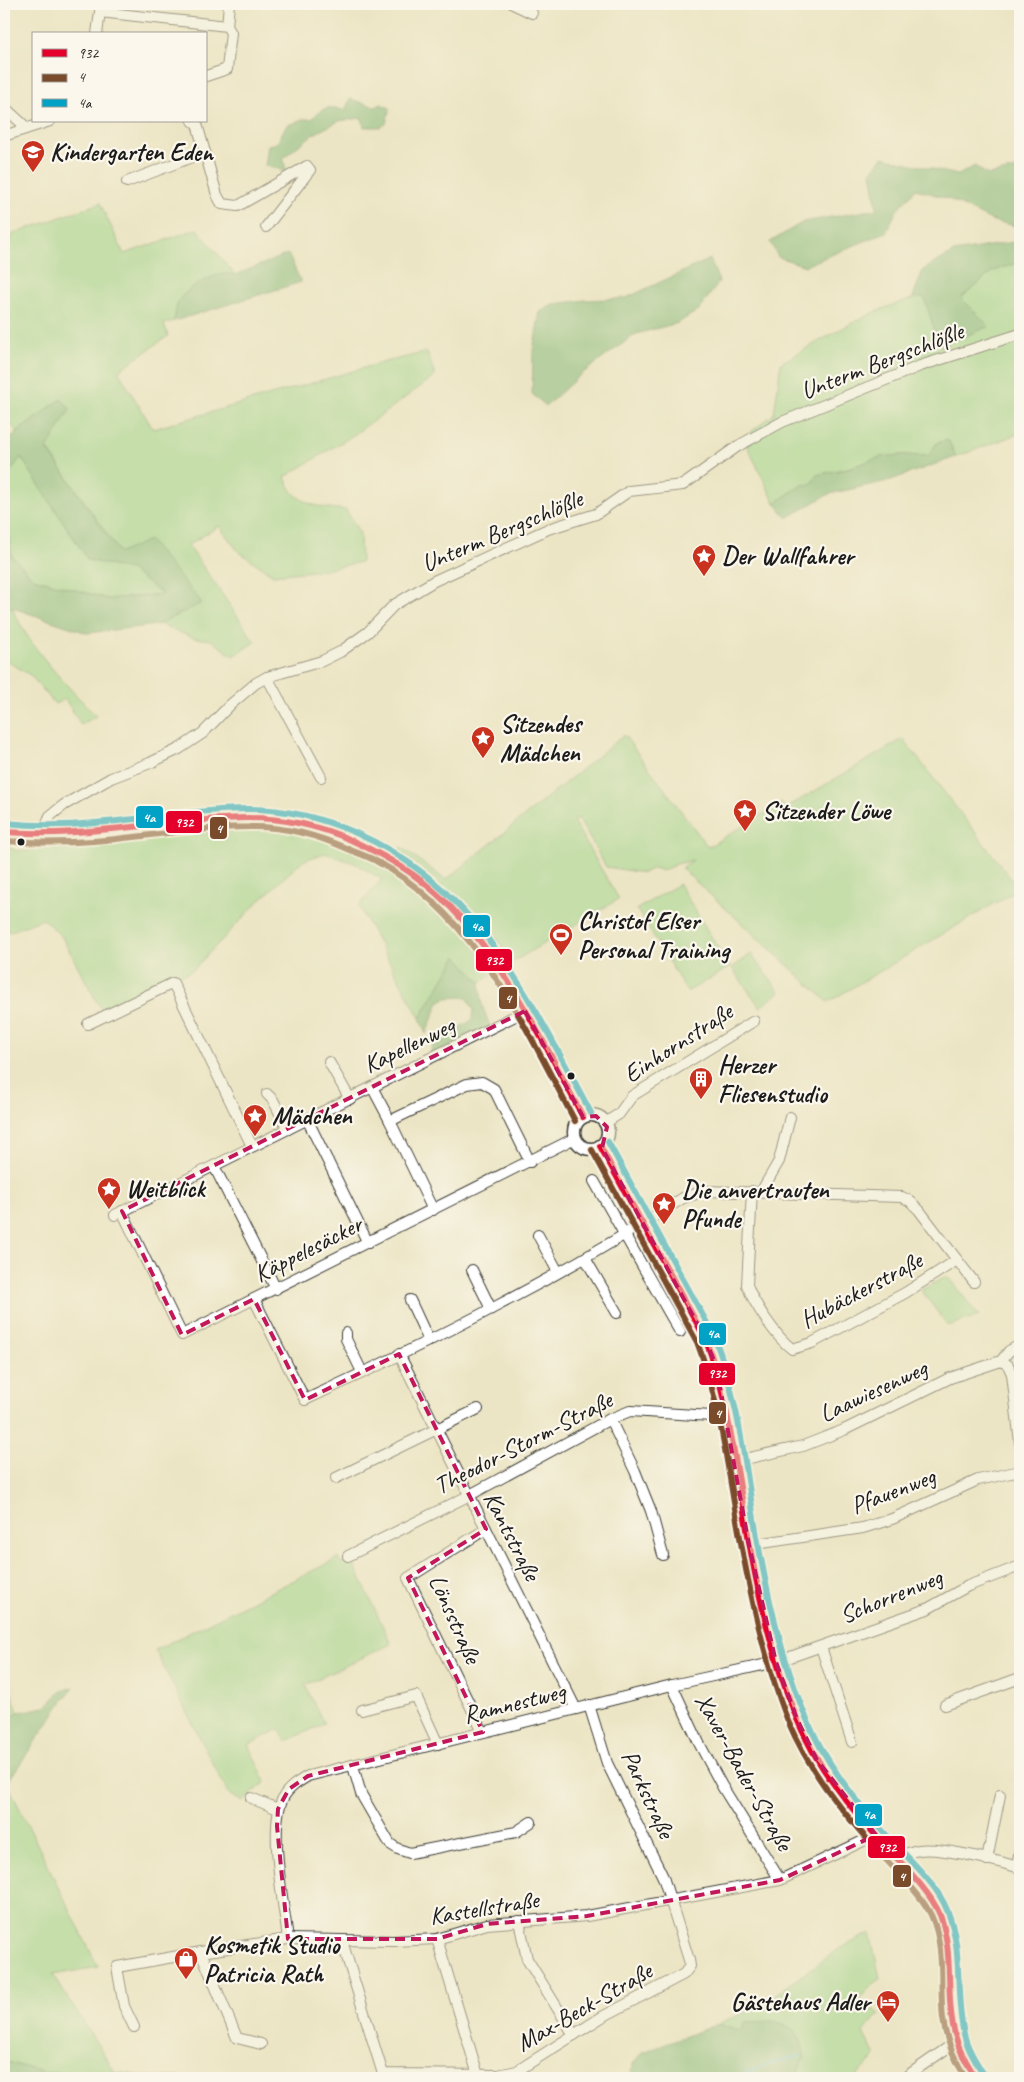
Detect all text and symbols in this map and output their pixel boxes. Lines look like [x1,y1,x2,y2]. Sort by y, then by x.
legend [32,32,208,122]
text: 932 [78,44,100,63]
text: 4 [78,68,86,87]
text: 4a [78,94,93,113]
place label: Kindergarten Eden [50,136,214,168]
school or university icon: Kindergarten Eden [20,139,46,173]
street label: Unterm Bergschlößle [796,315,970,407]
street label: Unterm Bergschlößle [417,482,589,579]
place label: Der Wallfahrer [722,540,856,572]
place icon: Der Wallfahrer [691,543,717,577]
place label: Sitzendes Mädchen [500,708,583,769]
place icon: Sitzendes Mädchen [470,725,496,759]
place label: Sitzender Löwe [762,795,893,827]
place icon: Sitzender Löwe [732,798,758,832]
line badge: 4a [135,805,164,829]
text: 4a [143,809,157,826]
line badge: 932 [165,810,203,834]
text: 932 [175,814,195,831]
line badge: 4 [209,816,228,840]
text: 4 [216,820,224,837]
unlabelled marker [16,837,26,847]
place label: Christof Elser Personal Training [578,905,732,966]
line badge: 4a [462,914,491,938]
text: 4a [471,918,485,935]
sports icon: Christof Elser Personal Training [548,922,574,956]
line badge: 932 [475,948,513,972]
text: 932 [485,952,505,969]
line badge: 4 [498,986,518,1010]
text: 4 [505,990,513,1007]
street label: Einhornstraße [617,995,740,1090]
street label: Kapellenweg [358,1008,462,1081]
place label: Herzer Fliesenstudio [718,1049,829,1110]
building icon: Herzer Fliesenstudio [688,1066,714,1100]
unlabelled marker [566,1071,576,1081]
place label: Mädchen [272,1100,353,1132]
place icon: Mädchen [242,1103,268,1137]
place label: Weitblick [126,1173,207,1205]
place label: Die anvertrauten Pfunde [682,1174,830,1235]
place icon: Weitblick [96,1176,122,1210]
place icon: Die anvertrauten Pfunde [651,1191,677,1225]
street label: Käppelesäcker [248,1207,369,1290]
street label: Hubäckerstraße [794,1244,929,1336]
line badge: 4a [698,1322,727,1346]
text: 4a [707,1325,721,1342]
street label: Laawiesenweg [814,1351,934,1430]
line badge: 932 [698,1362,736,1386]
text: 932 [708,1365,728,1382]
street label: Theodor-Storm-Straße [428,1383,619,1502]
line badge: 4 [708,1401,727,1425]
text: 4 [715,1405,723,1422]
street label: Pfauenweg [846,1460,941,1522]
street label: Kantstraße [476,1486,549,1588]
street label: Schorrenweg [835,1561,948,1631]
street label: Lönsstraße [421,1570,490,1670]
street label: Ramnestweg [460,1674,570,1731]
street label: Xaver-Bader-Straße [688,1688,801,1858]
street label: Parkstraße [614,1745,683,1845]
line badge: 4a [854,1803,883,1827]
text: 4a [863,1806,877,1823]
line badge: 932 [867,1835,906,1859]
text: 932 [878,1839,898,1856]
line badge: 4 [892,1864,912,1888]
text: 4 [899,1868,907,1885]
street label: Kastellstraße [427,1883,543,1932]
place label: Kosmetik Studio Patricia Rath [204,1929,341,1990]
shop icon: Kosmetik Studio Patricia Rath [173,1946,199,1980]
street label: Max-Beck-Straße [510,1954,659,2059]
place label: Gästehaus Adler [731,1986,873,2018]
hotel icon: Gästehaus Adler [875,1989,901,2023]

